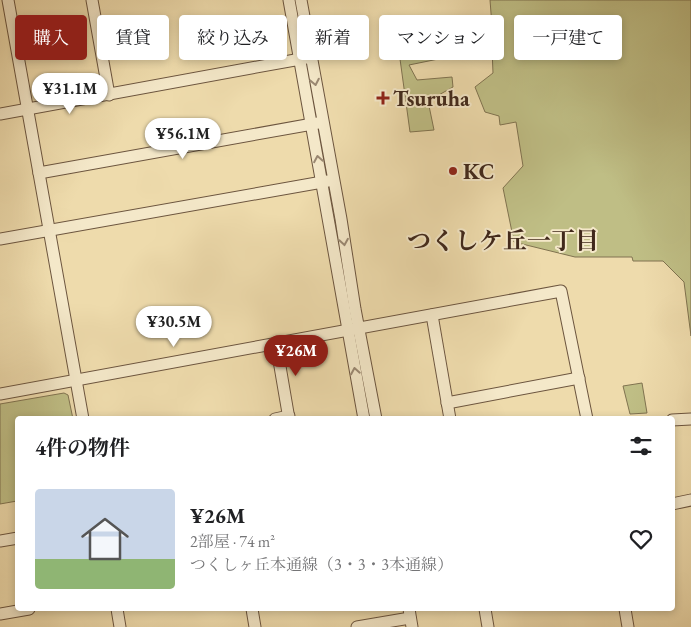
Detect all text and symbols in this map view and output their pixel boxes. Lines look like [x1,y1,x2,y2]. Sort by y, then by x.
chip: 購入 [15,15,87,60]
chip: 賃貸 [97,15,169,60]
chip: 絞り込み [179,15,287,60]
chip: 新着 [297,15,369,60]
chip: マンション [379,15,504,60]
chip: 一戸建て [514,15,622,60]
pin: ¥31.1M [29,72,111,115]
text: ¥31.1M [43,78,97,99]
one-way arrow [310,78,320,87]
place label: Tsuruha [393,84,470,113]
marker: Tsuruha [377,92,389,104]
pin: ¥56.1M [142,118,224,160]
text: ¥56.1M [156,123,210,144]
one-way arrow [313,155,323,163]
place label: KC [463,157,494,186]
marker: KC [447,165,459,177]
district label: つくしケ丘一丁目 [407,225,599,256]
one-way arrow [339,238,349,247]
pin: ¥30.5M [133,306,215,348]
text: ¥30.5M [147,311,201,332]
pin: ¥26M [266,334,326,377]
text: ¥26M [275,340,317,361]
one-way arrow [350,366,360,375]
icon: filters [627,432,655,460]
text: 4件の物件 [35,434,130,461]
text: ¥26M [190,502,245,529]
icon: home [75,509,135,569]
icon: heart [627,525,655,553]
text: 2部屋 · 74 m² [190,531,275,552]
text: つくしヶ丘本通線（3・3・3本通線） [190,554,453,575]

